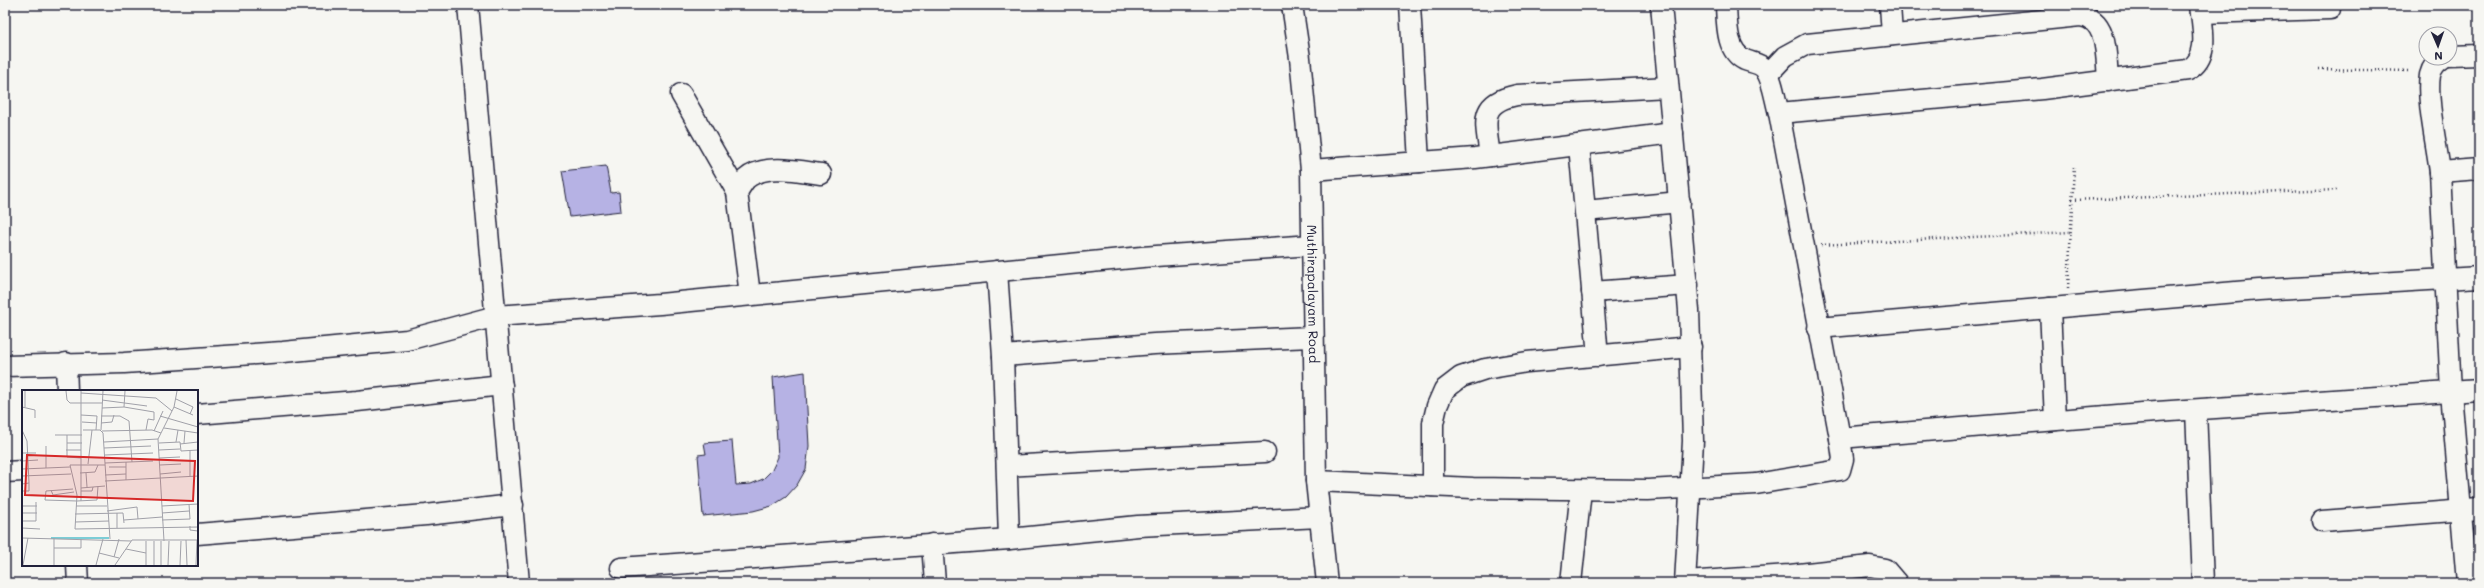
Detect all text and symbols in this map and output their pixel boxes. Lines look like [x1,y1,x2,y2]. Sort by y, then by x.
north arrow [2418,26,2458,66]
text: N [2434,49,2443,64]
street label: Muthirapalayam Road [1304,224,1323,363]
inset map [22,390,198,566]

